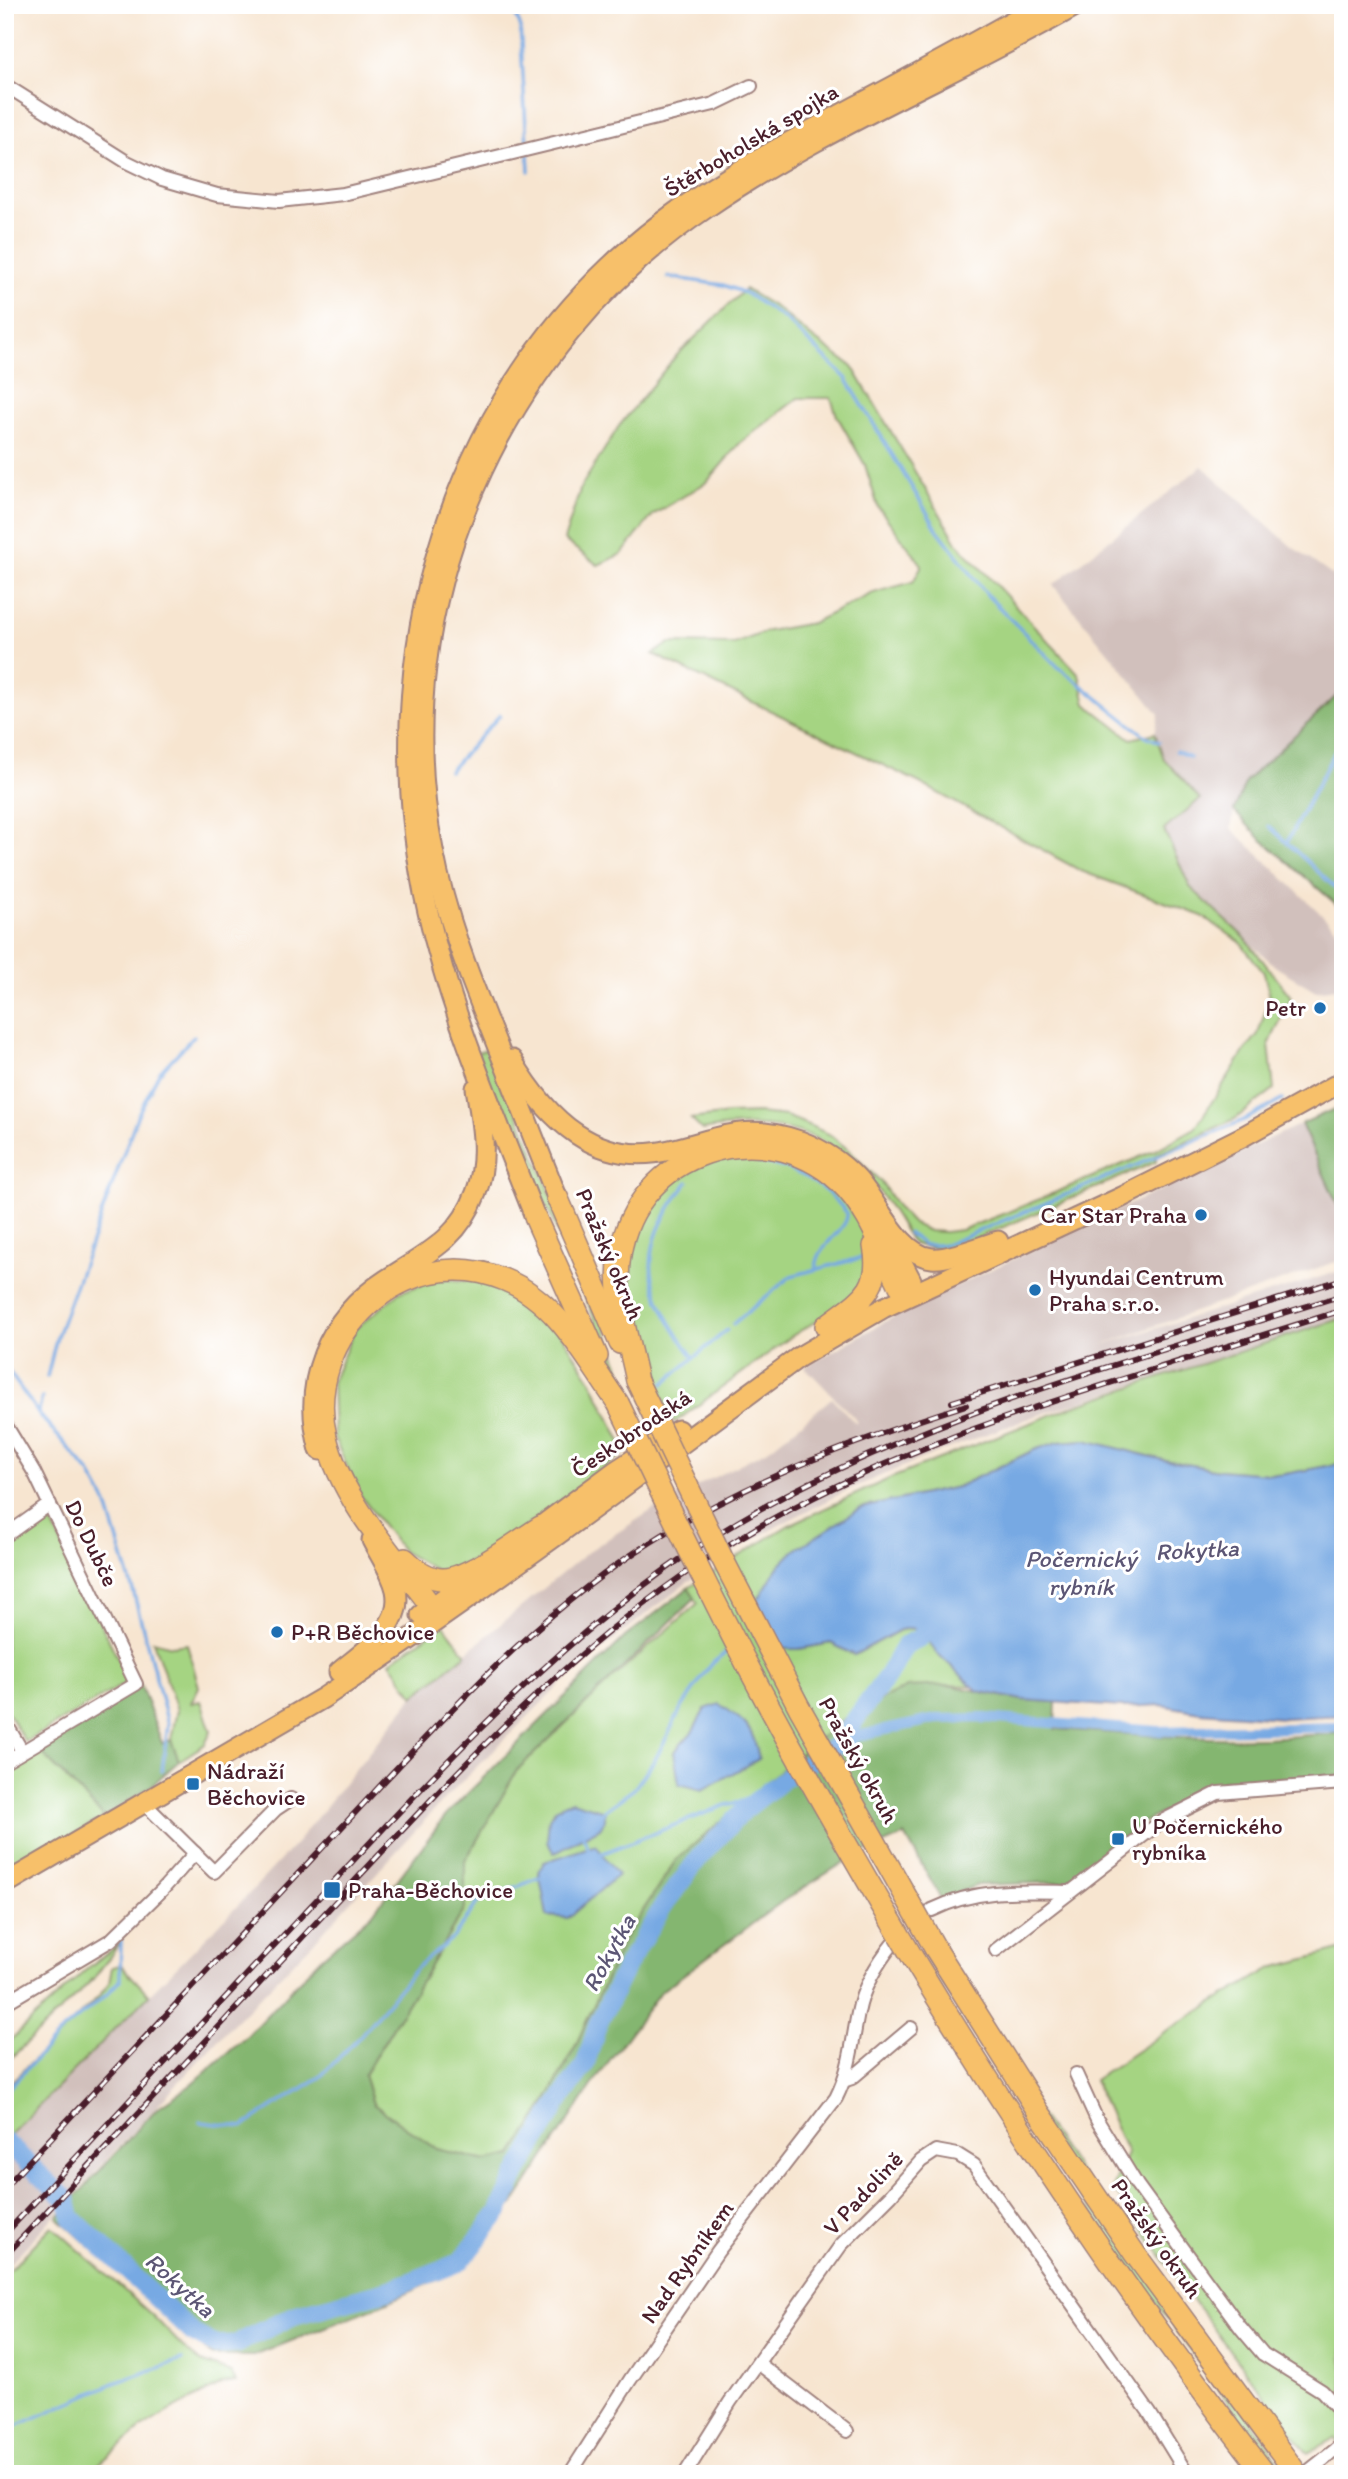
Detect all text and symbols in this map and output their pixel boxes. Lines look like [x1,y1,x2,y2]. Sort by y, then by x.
street label: Štěrboholská spojka [659,77,843,203]
place label: Petr [1265,994,1306,1022]
marker: Petr [1312,1000,1328,1016]
street label: Pražský okruh [570,1184,650,1324]
place label: Car Star Praha [1041,1201,1187,1229]
marker: Car Star Praha [1193,1207,1209,1223]
place label: Hyundai Centrum Praha s.r.o. [1049,1263,1224,1317]
marker: Hyundai Centrum Praha s.r.o. [1027,1282,1043,1298]
street label: Českobrodská [566,1383,696,1483]
street label: Do Dubče [59,1495,125,1591]
water label: Rokytka [1154,1533,1241,1566]
water label: Počernický rybník [1025,1544,1139,1601]
place label: P+R Běchovice [291,1618,435,1646]
marker: P+R Běchovice [269,1624,285,1640]
street label: Pražský okruh [813,1692,905,1828]
place label: Nádraží Běchovice [207,1757,306,1811]
marker: Nádraží Běchovice [185,1776,201,1792]
place label: U Počernického rybníka [1132,1812,1283,1866]
marker: U Počernického rybníka [1110,1831,1126,1847]
place label: Praha-Běchovice [348,1876,513,1904]
marker: Praha-Běchovice [322,1880,342,1900]
water label: Rokytka [576,1908,642,1996]
street label: V Padolině [817,2145,909,2241]
street label: Pražský okruh [1105,2173,1209,2303]
street label: Nad Rybníkem [634,2195,740,2329]
water label: Rokytka [140,2246,222,2324]

